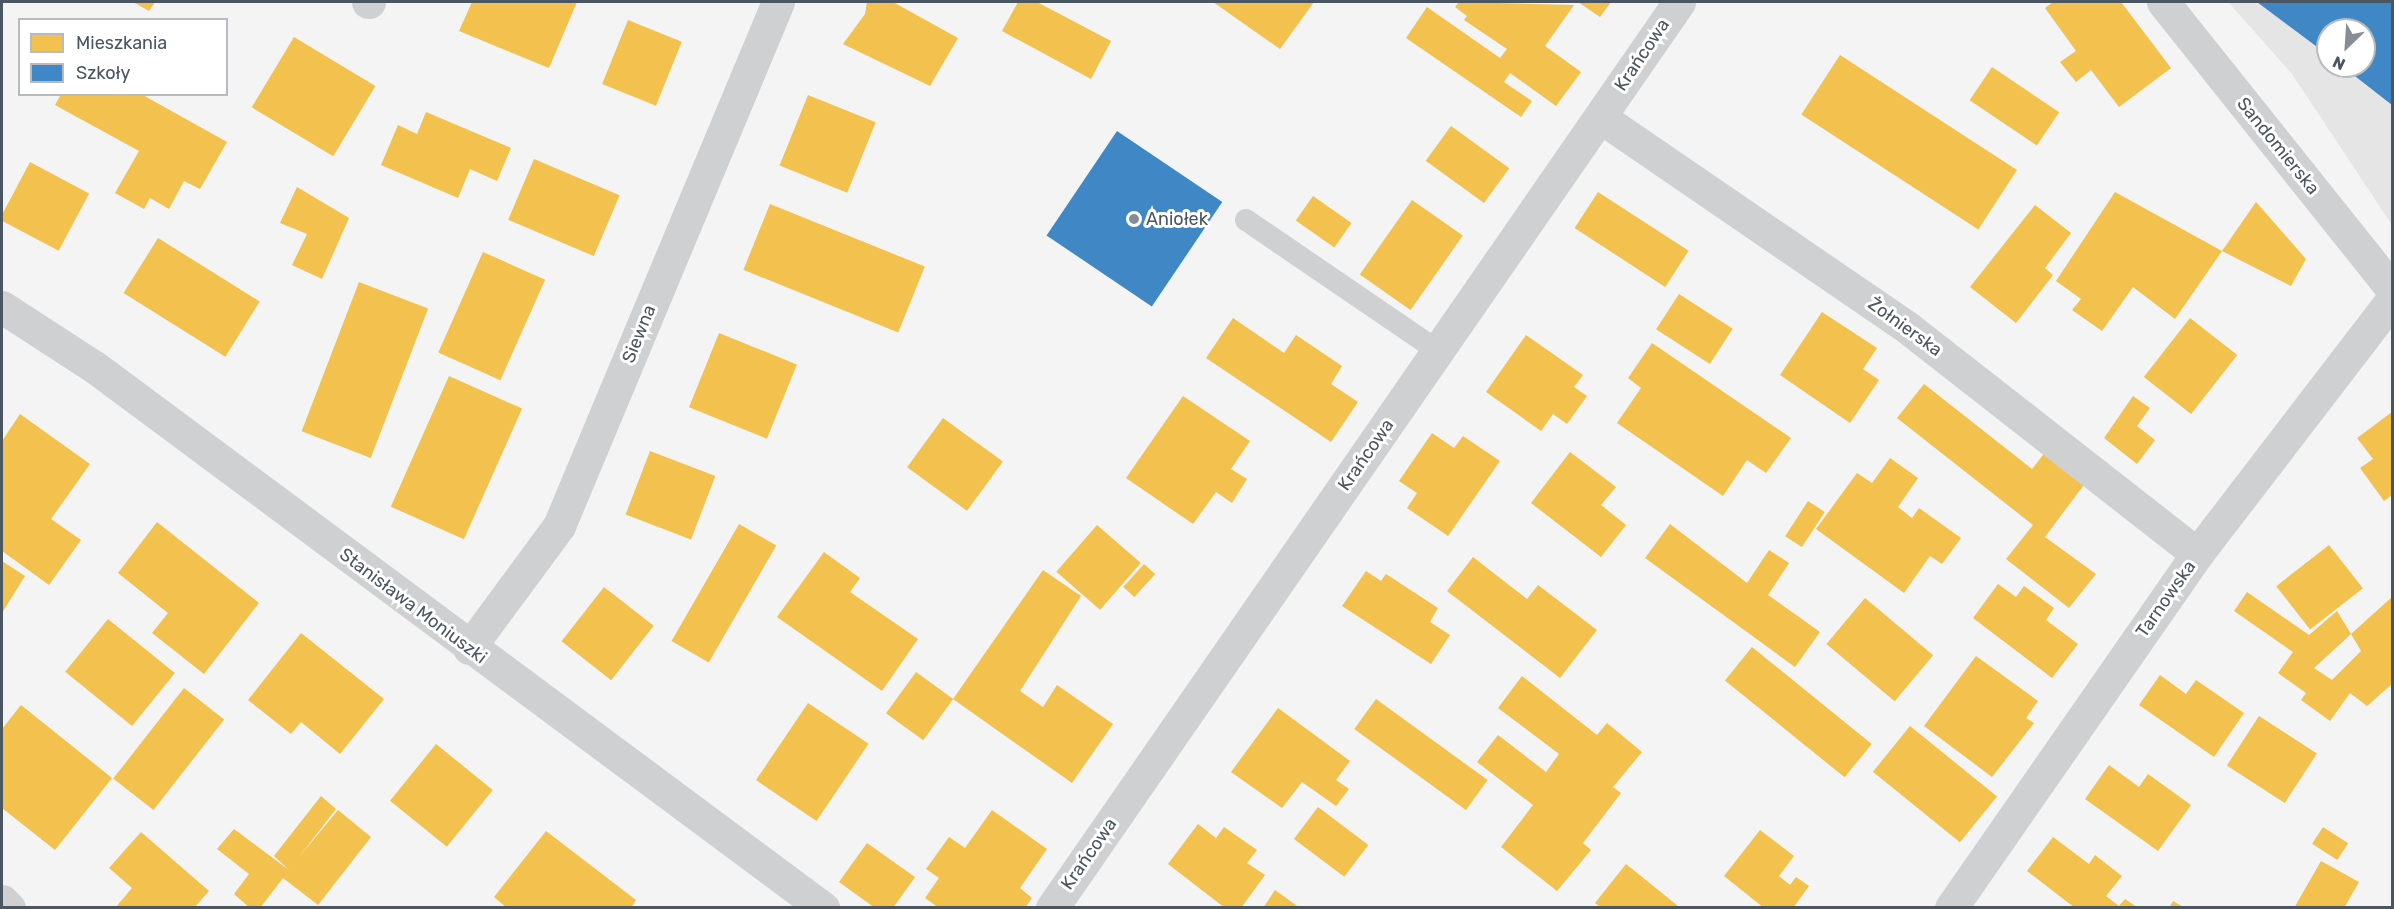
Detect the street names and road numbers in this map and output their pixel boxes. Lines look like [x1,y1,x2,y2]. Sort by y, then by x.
street label: Krańcowa [1610,15,1674,95]
street label: Sandomierska [2232,93,2324,199]
street label: Żołnierska [1864,293,1946,361]
street label: Siewna [618,302,660,366]
street label: Krańcowa [1334,415,1398,495]
street label: Stanisława Moniuszki [335,544,491,668]
street label: Tarnowska [2132,556,2200,642]
street label: Krańcowa [1057,814,1121,894]

